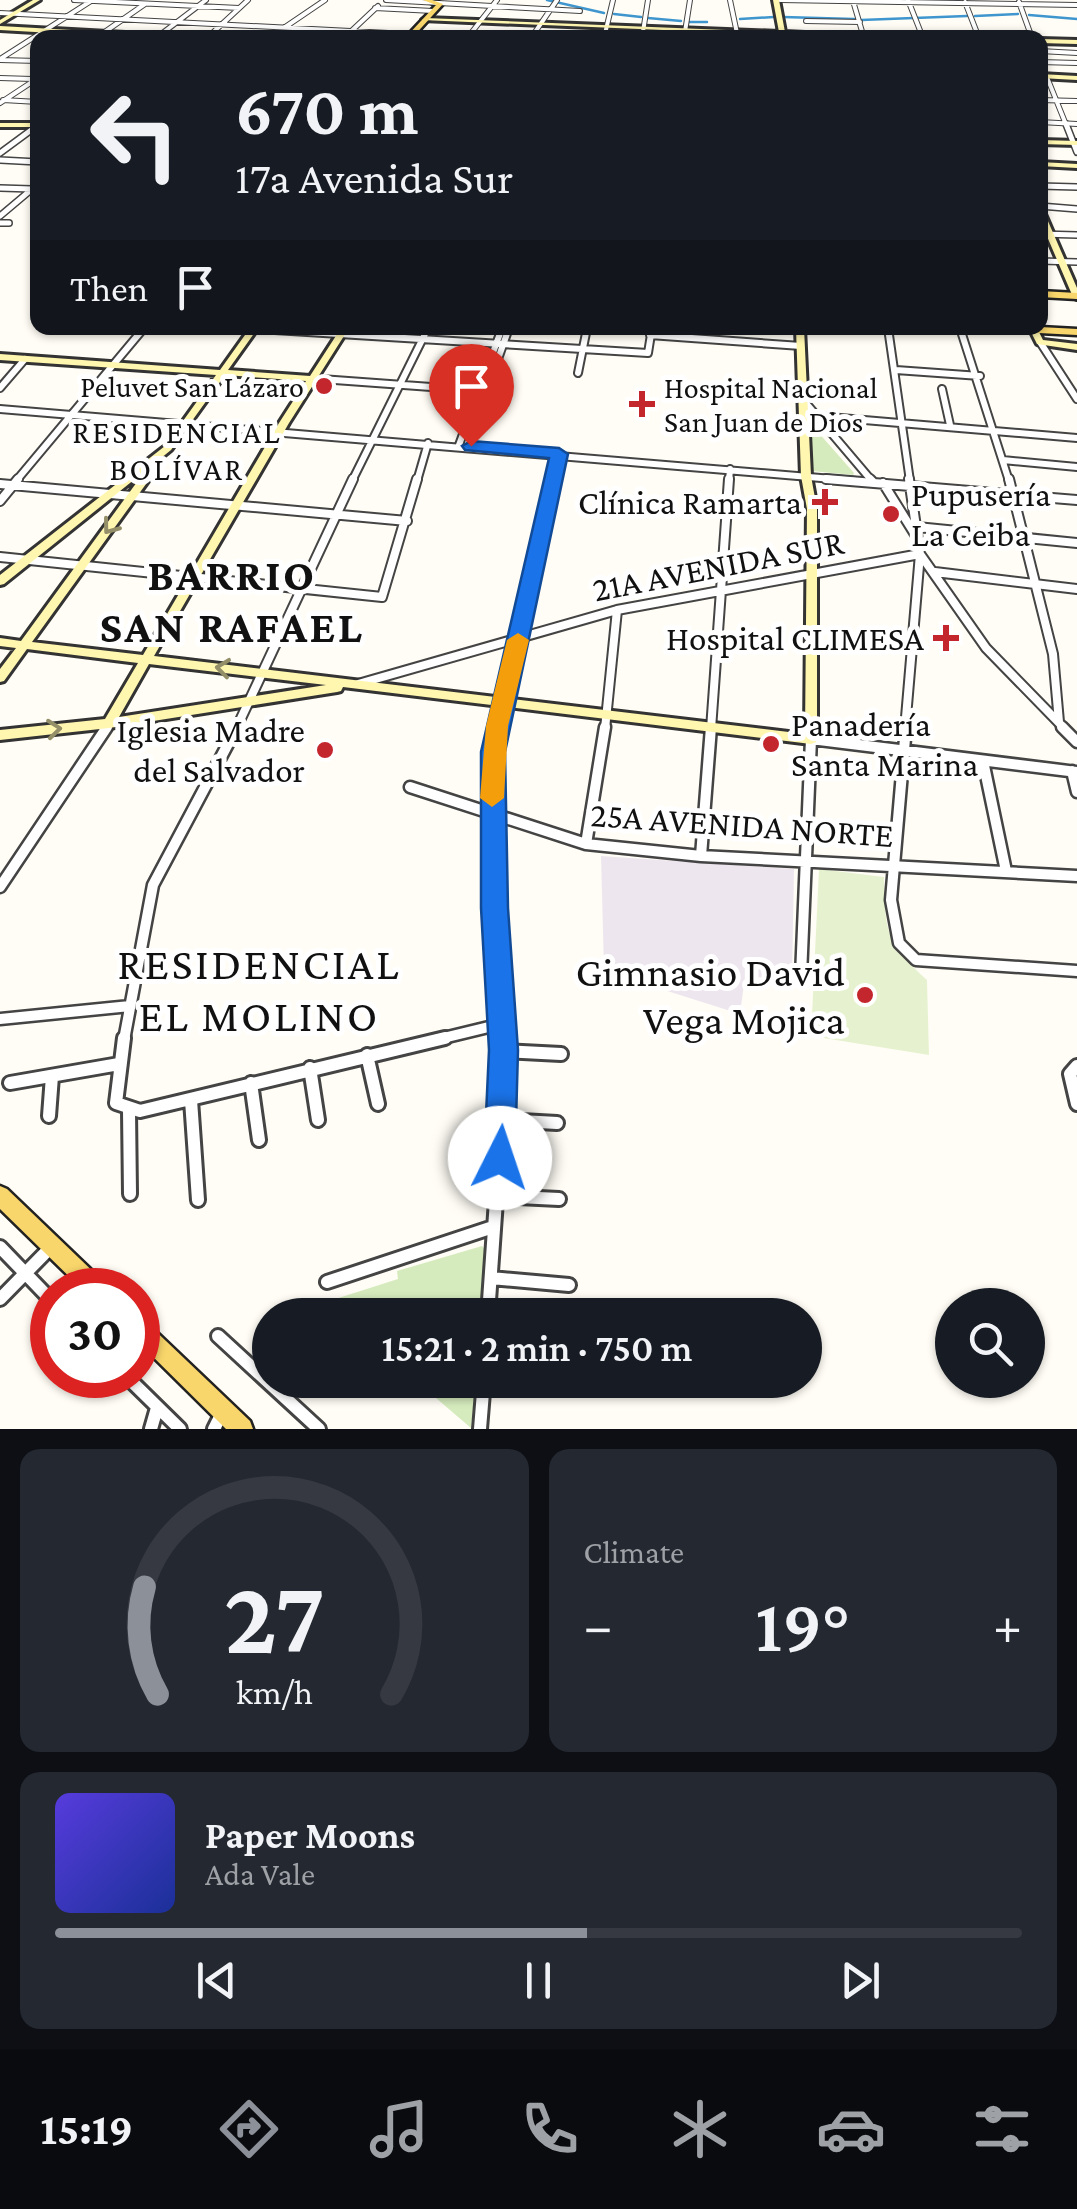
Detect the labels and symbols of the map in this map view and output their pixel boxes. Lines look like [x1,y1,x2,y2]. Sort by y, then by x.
pin [429,344,514,447]
place label: Peluvet San Lázaro [80,370,304,403]
place label: Hospital Nacional San Juan de Dios [664,371,878,438]
marker: Peluvet San Lázaro [313,375,335,397]
marker: Hospital Nacional San Juan de Dios [629,391,655,417]
district label: RESIDENCIAL BOLÍVAR [72,414,282,487]
place label: Pupusería La Ceiba [911,475,1051,554]
place label: Clínica Ramarta [578,483,802,522]
marker: Clínica Ramarta [812,489,838,515]
marker: Pupusería La Ceiba [880,503,902,525]
one-way arrow [105,516,122,534]
street label: 21A AVENIDA SUR [589,522,847,609]
district label: BARRIO SAN RAFAEL [100,550,364,652]
place label: Hospital CLIMESA [666,619,924,658]
marker: Hospital CLIMESA [933,625,959,651]
one-way arrow [215,658,231,679]
place label: Panadería Santa Marina [791,705,978,784]
place label: Iglesia Madre del Salvador [116,711,305,790]
one-way arrow [47,719,63,740]
marker: Panadería Santa Marina [760,733,782,755]
marker: Iglesia Madre del Salvador [314,739,336,761]
street label: 25A AVENIDA NORTE [589,795,895,855]
district label: RESIDENCIAL EL MOLINO [117,939,401,1041]
place label: Gimnasio David Vega Mojica [576,948,845,1044]
marker: Gimnasio David Vega Mojica [854,984,876,1006]
position arrow [448,1106,552,1210]
speed limit sign: 30 [30,1268,160,1398]

